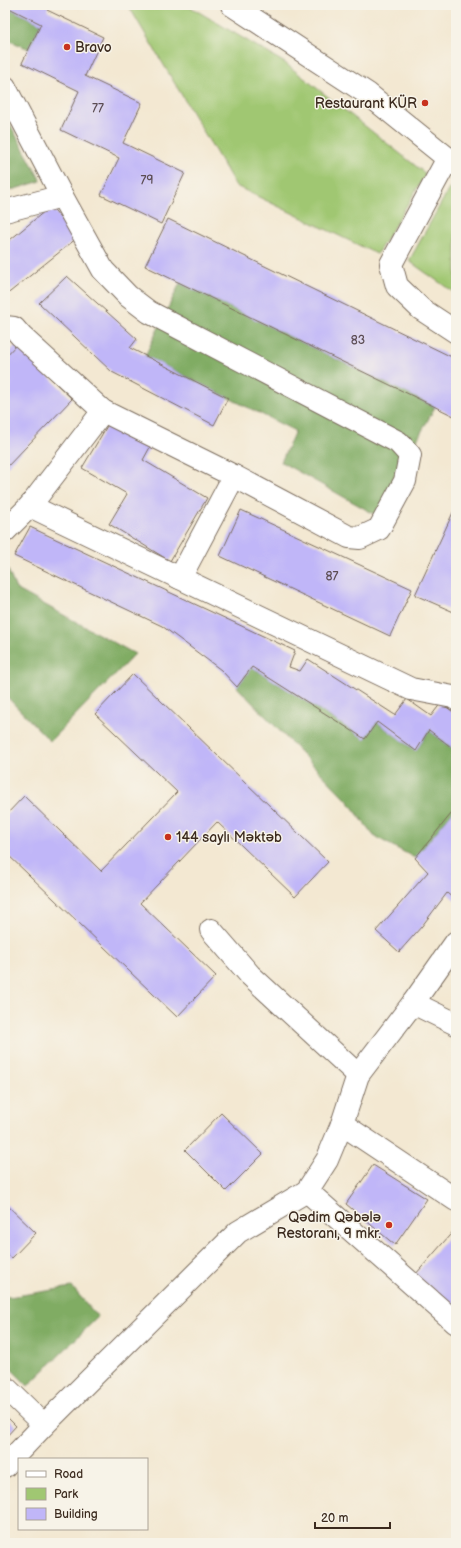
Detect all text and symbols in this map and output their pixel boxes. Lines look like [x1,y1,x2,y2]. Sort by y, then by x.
place label: Bravo [75,39,112,56]
marker: Bravo [62,42,72,52]
place label: Restaurant KÜR [315,94,417,112]
marker: Restaurant KÜR [420,98,430,108]
house number: 77 [92,101,104,116]
house number: 79 [141,173,153,188]
house number: 83 [351,333,365,348]
house number: 87 [326,569,339,584]
place label: 144 saylı Məktəb [176,829,282,846]
marker: 144 saylı Məktəb [163,832,173,842]
place label: Qədim Qəbələ Restoranı, 9 mkr. [276,1209,381,1242]
marker: Qədim Qəbələ Restoranı, 9 mkr. [384,1220,394,1230]
legend [18,1458,148,1530]
text: Road [54,1467,83,1482]
text: Park [54,1487,78,1502]
scale bar [315,1504,390,1530]
text: Building [54,1507,98,1522]
text: 20 m [321,1511,348,1526]

